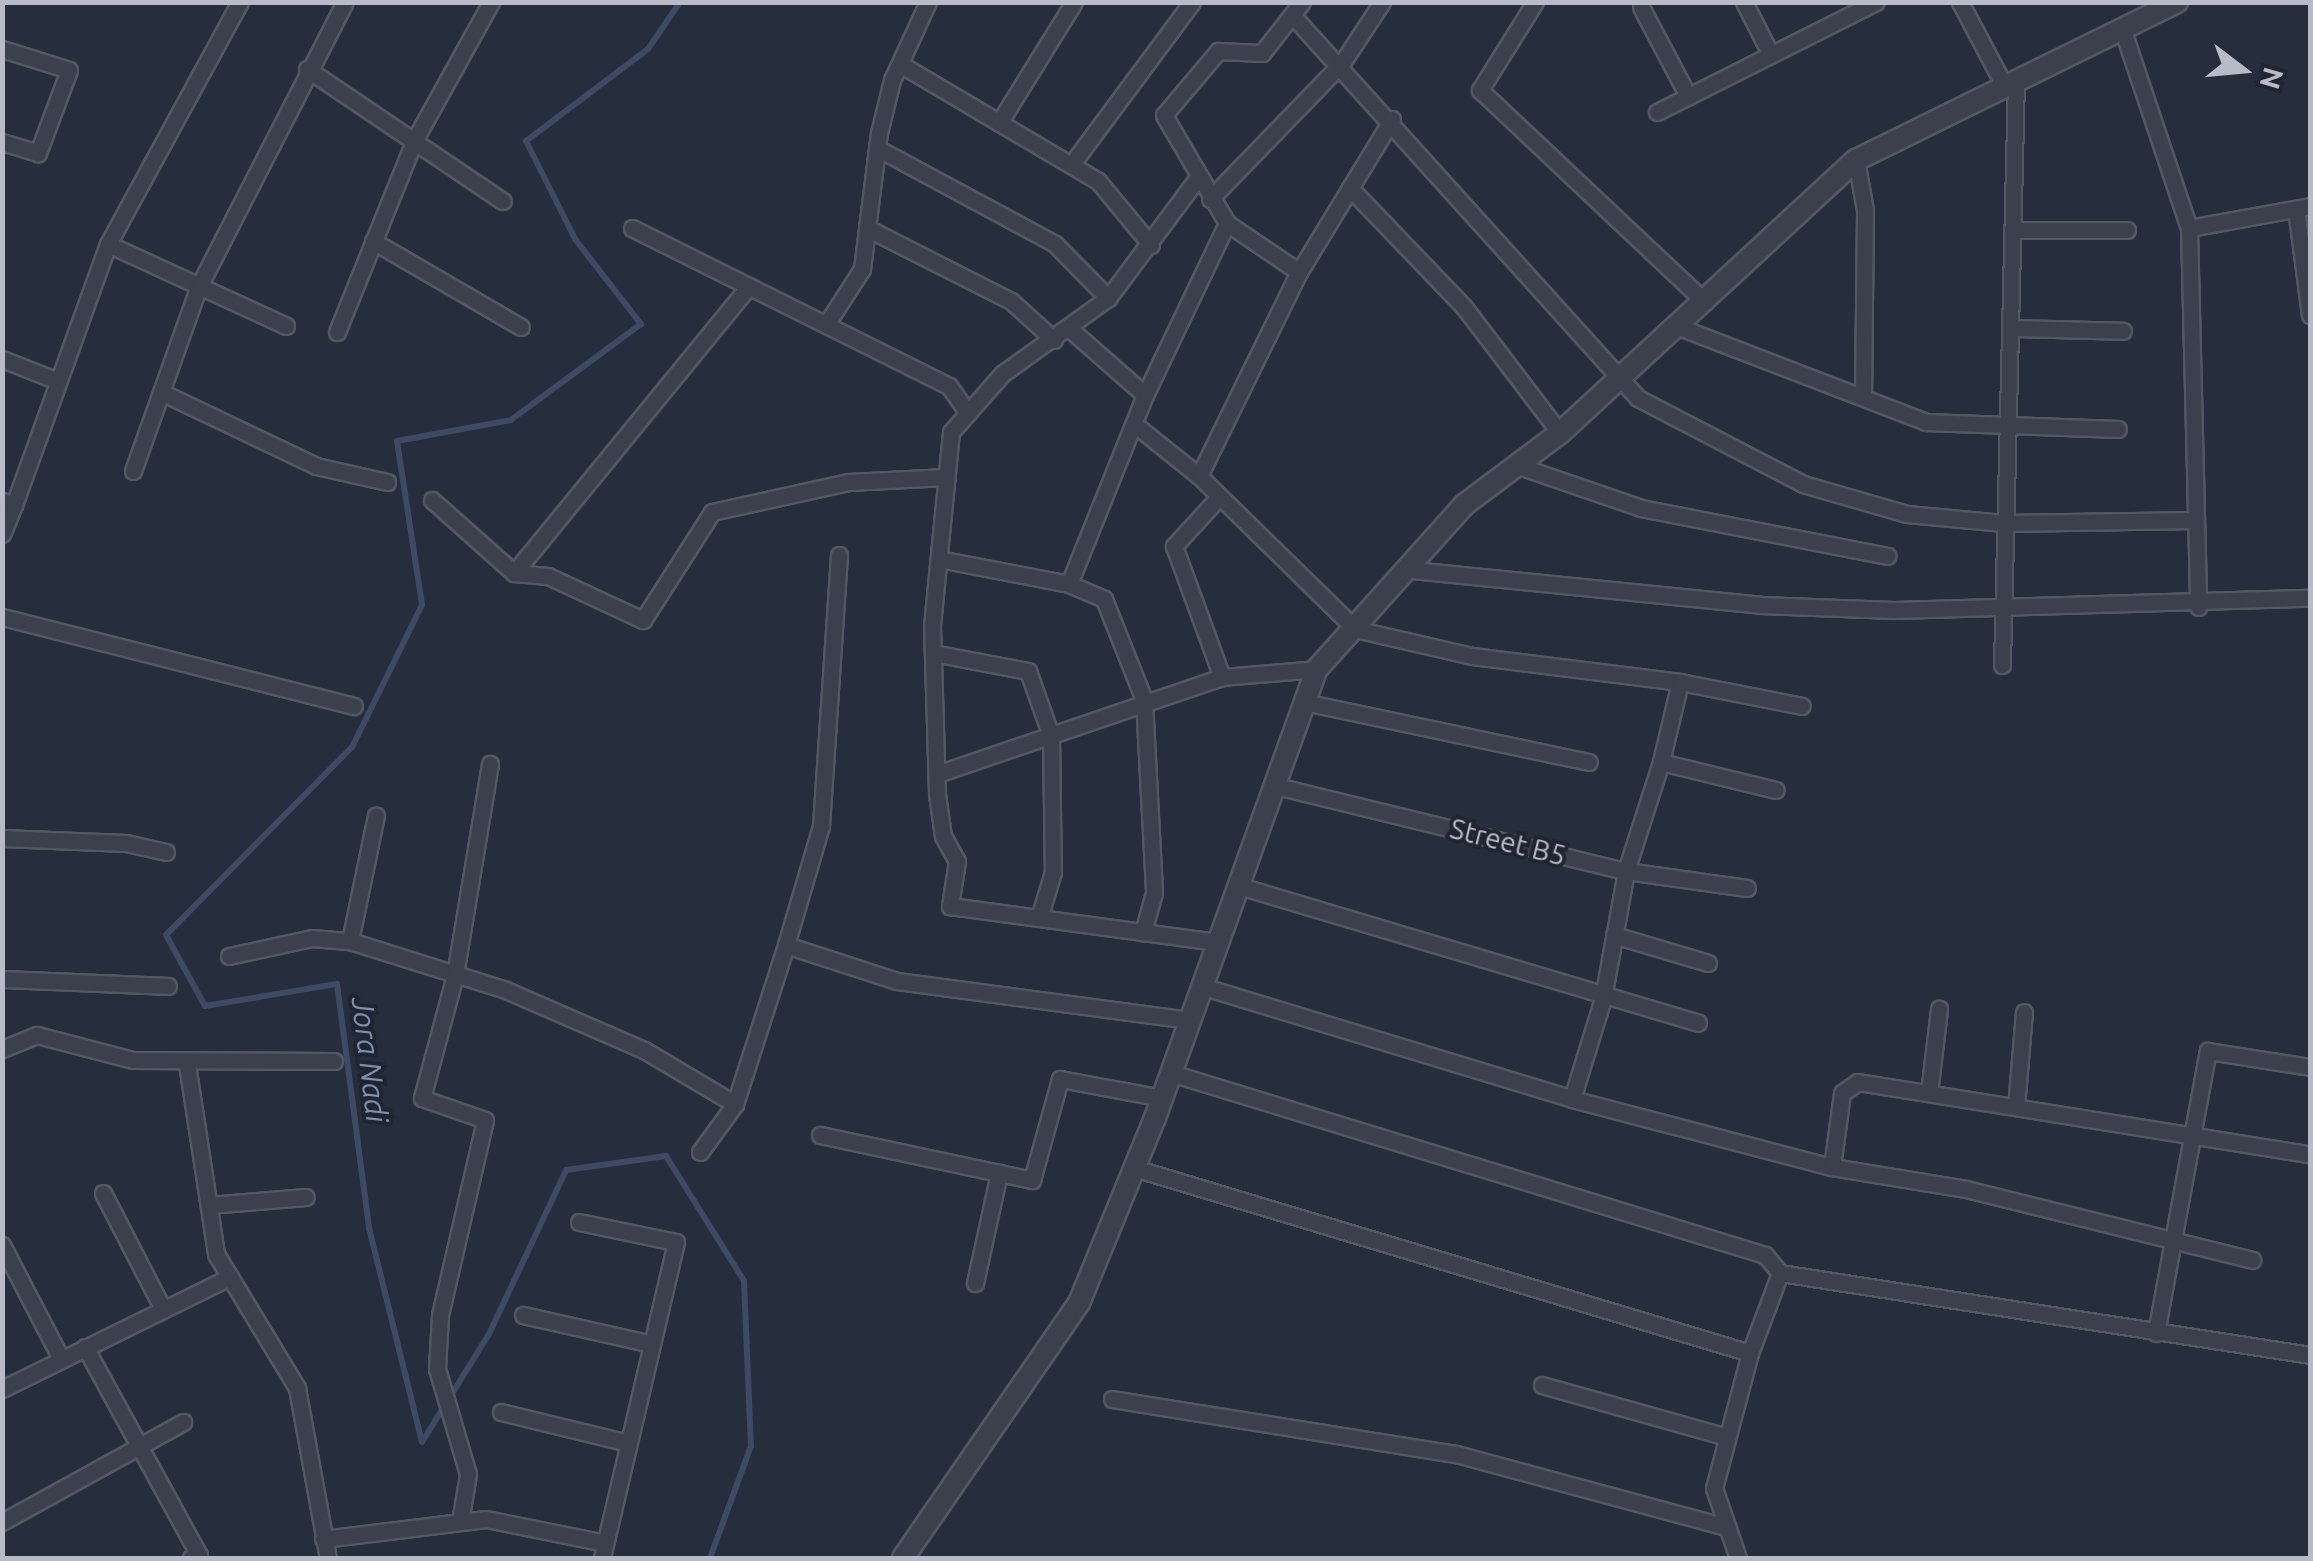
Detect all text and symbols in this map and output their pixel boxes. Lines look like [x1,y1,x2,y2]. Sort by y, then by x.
north arrow [2193,20,2293,120]
text: N [2255,64,2290,93]
street label: Street B5 [1447,811,1569,873]
water label: Jora Nadi [344,995,396,1125]

